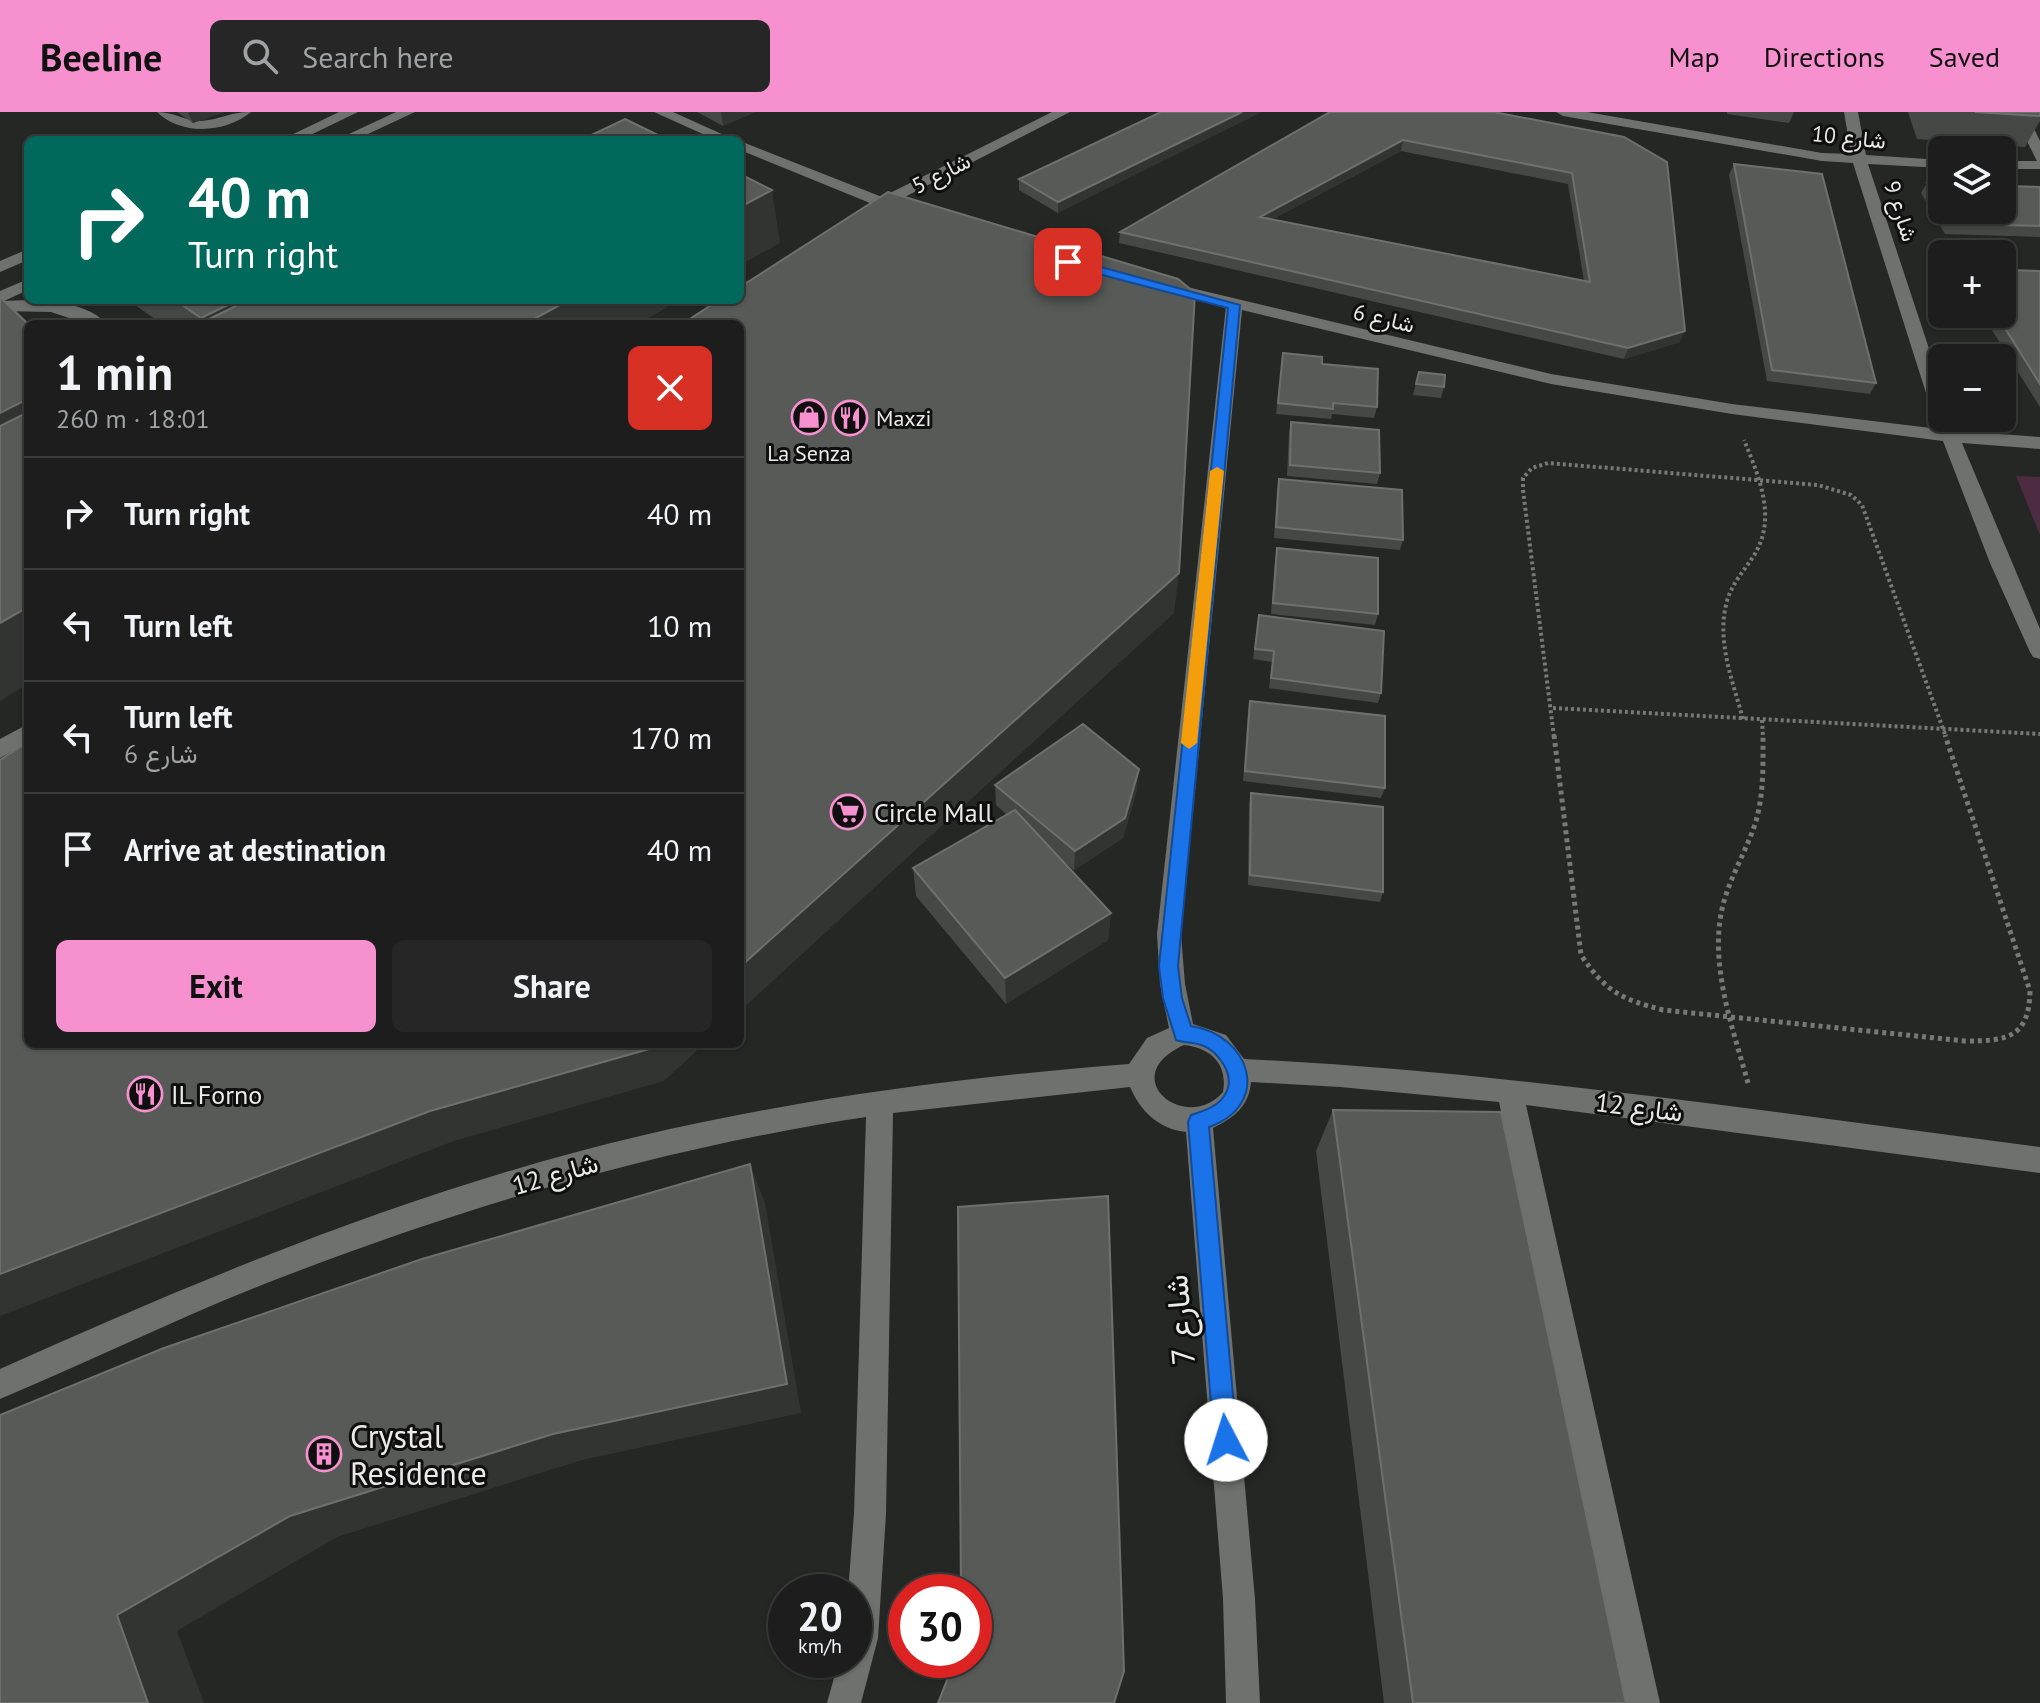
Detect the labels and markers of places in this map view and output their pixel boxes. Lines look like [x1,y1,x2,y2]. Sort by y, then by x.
pin [1034,228,1102,296]
shop icon: La Senza [790,398,828,436]
restaurant icon: Maxzi [831,399,869,437]
place label: Maxzi [876,404,931,432]
place label: La Senza [767,439,851,467]
supermarket icon: Circle Mall [829,793,867,831]
place label: Circle Mall [874,796,993,829]
restaurant icon: IL Forno [126,1075,164,1113]
place label: IL Forno [171,1078,262,1111]
place label: Crystal Residence [350,1415,487,1494]
building icon: Crystal Residence [305,1435,343,1473]

